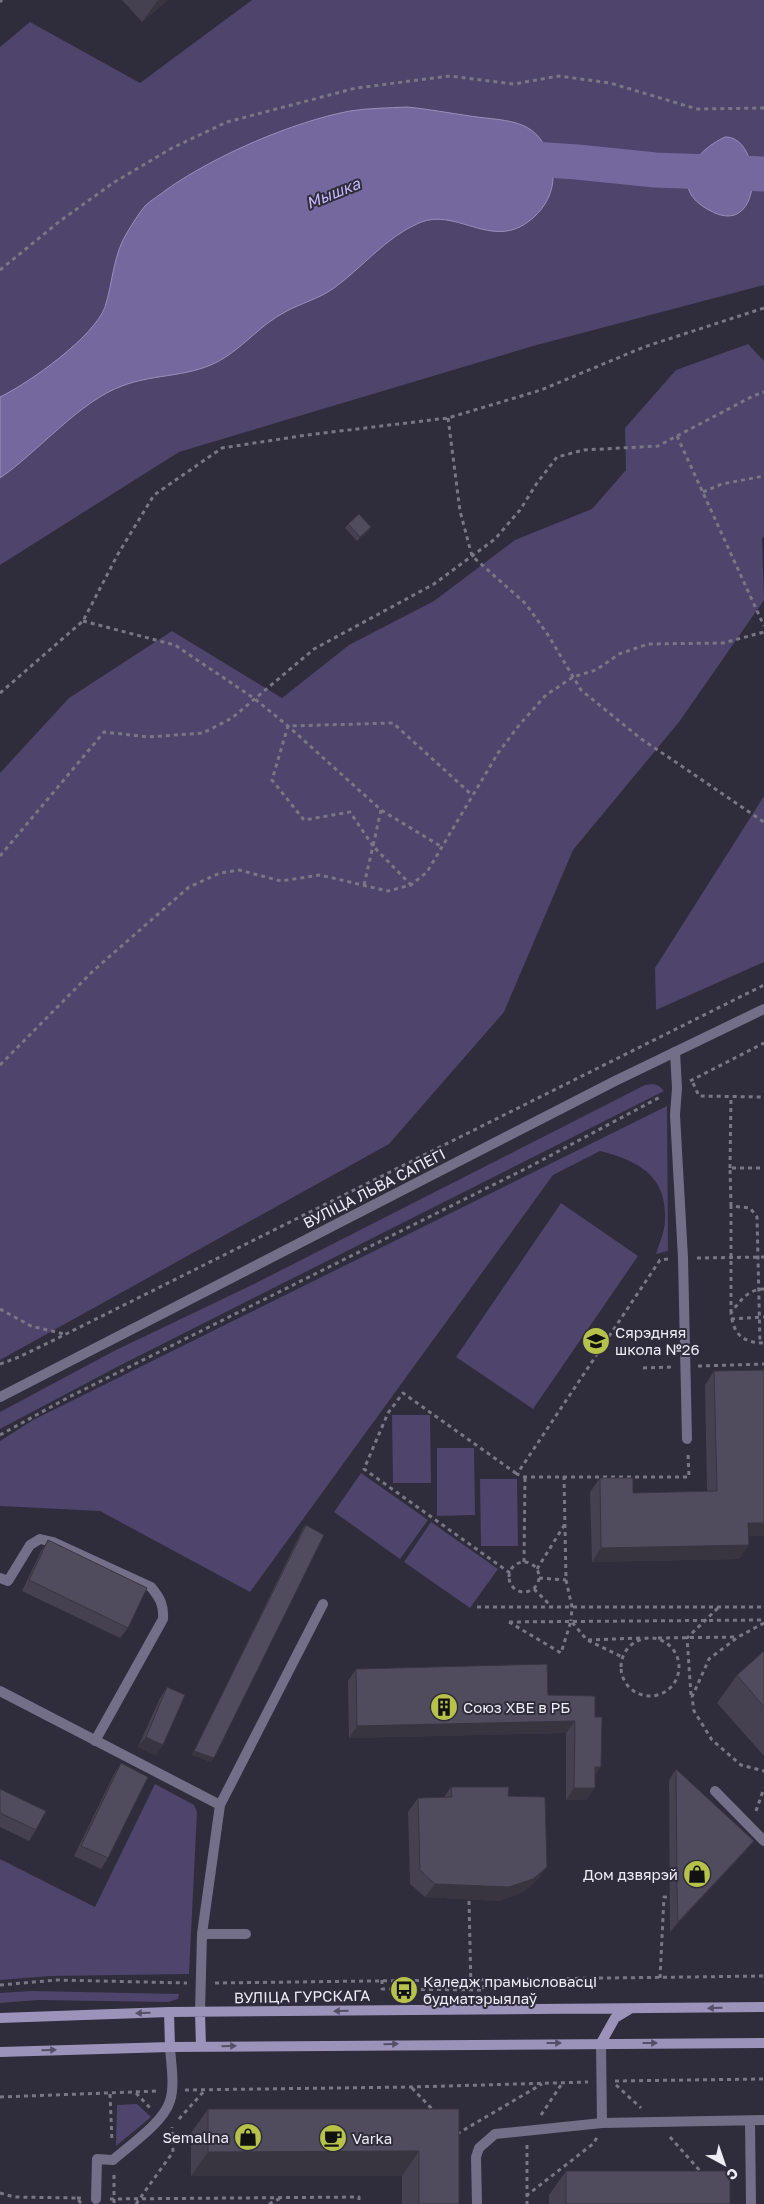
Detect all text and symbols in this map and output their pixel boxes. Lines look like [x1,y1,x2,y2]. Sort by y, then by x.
water label: Мышка [303,173,364,213]
street label: ВУЛІЦА ЛЬВА САПЕГІ [300,1144,448,1232]
place label: Сярэдняя школа №26 [615,1323,700,1358]
school or university icon: Сярэдняя школа №26 [581,1326,611,1356]
building icon: Союз ХВЕ в РБ [429,1692,459,1722]
place label: Союз ХВЕ в РБ [463,1698,570,1716]
shop icon: Дом дзвярэй [682,1859,712,1889]
place label: Дом дзвярэй [583,1865,678,1883]
place label: Каледж прамысловасці будматэрыялаў [423,1972,597,2007]
bus stop icon: Каледж прамысловасці будматэрыялаў [389,1975,419,2005]
street label: ВУЛІЦА ГУРСКАГА [234,1986,370,2006]
one-way arrow [707,2004,723,2012]
one-way arrow [332,2007,348,2015]
one-way arrow [135,2009,151,2017]
one-way arrow [546,2039,562,2047]
one-way arrow [642,2039,658,2047]
one-way arrow [383,2040,399,2048]
one-way arrow [221,2042,237,2050]
one-way arrow [41,2045,57,2053]
shop icon: Semalina [233,2122,263,2152]
cafe icon: Varka [318,2123,348,2153]
place label: Semalina [162,2128,229,2146]
place label: Varka [352,2129,392,2147]
north arrow [699,2139,749,2189]
text: С [723,2165,742,2184]

